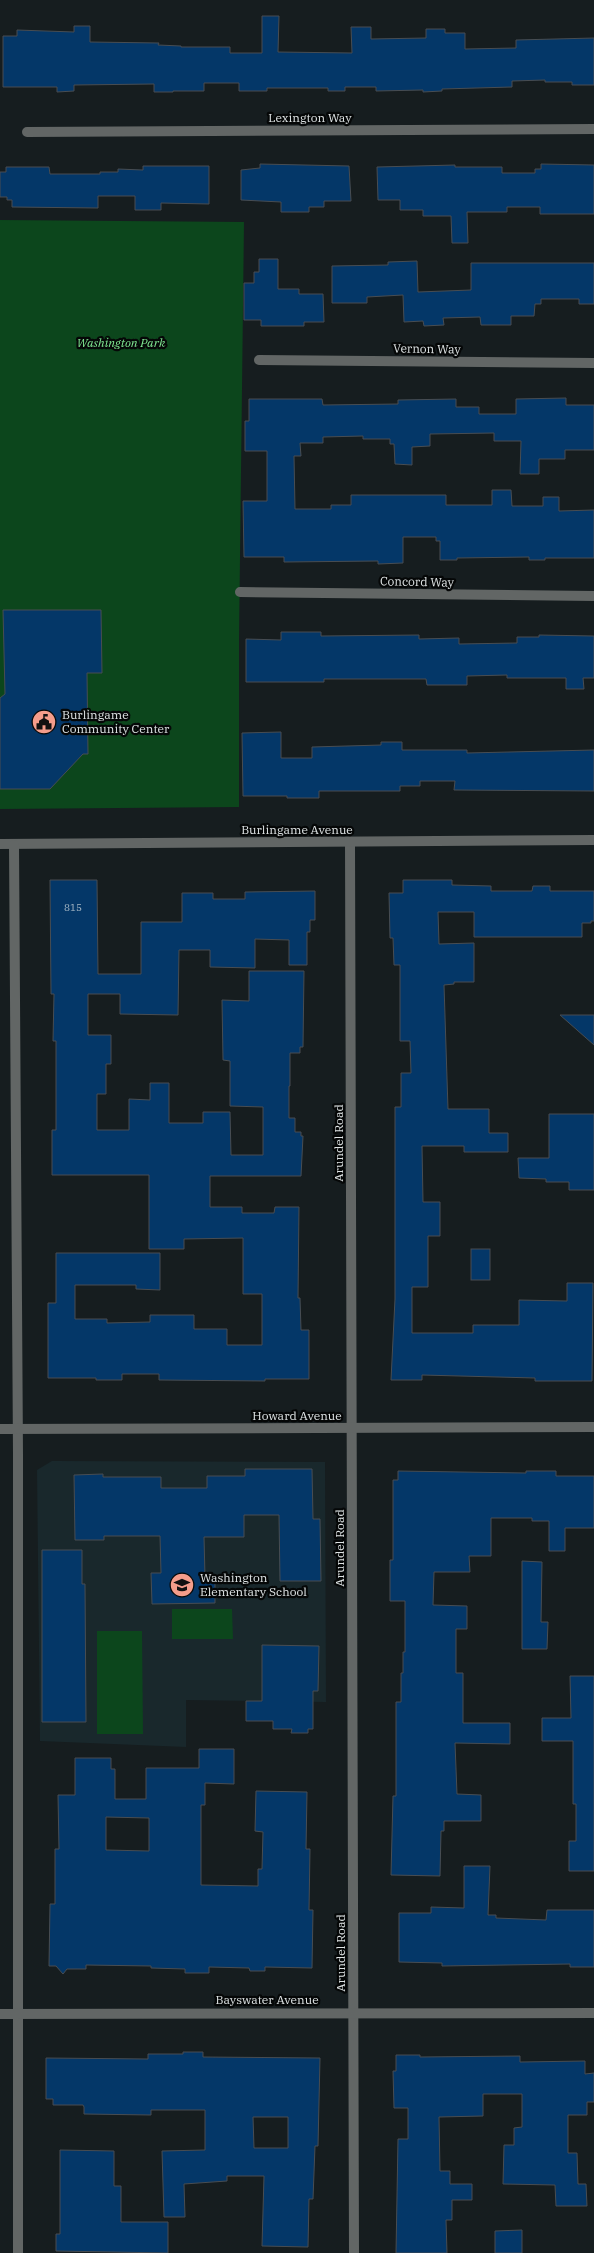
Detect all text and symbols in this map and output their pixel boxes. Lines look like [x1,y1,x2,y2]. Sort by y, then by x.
street label: Lexington Way [268,110,352,125]
park label: Washington Park [77,335,166,350]
street label: Vernon Way [393,340,462,357]
street label: Concord Way [380,573,455,590]
place label: Burlingame Community Center [62,707,170,736]
public building icon: Burlingame Community Center [31,709,57,735]
street label: Burlingame Avenue [241,822,353,837]
house number: 815 [64,901,82,914]
street label: Arundel Road [331,1104,346,1182]
street label: Howard Avenue [252,1408,342,1423]
street label: Arundel Road [332,1509,347,1587]
place label: Washington Elementary School [200,1570,307,1599]
school or university icon: Washington Elementary School [169,1572,195,1598]
street label: Arundel Road [333,1914,348,1992]
street label: Bayswater Avenue [215,1992,319,2007]

